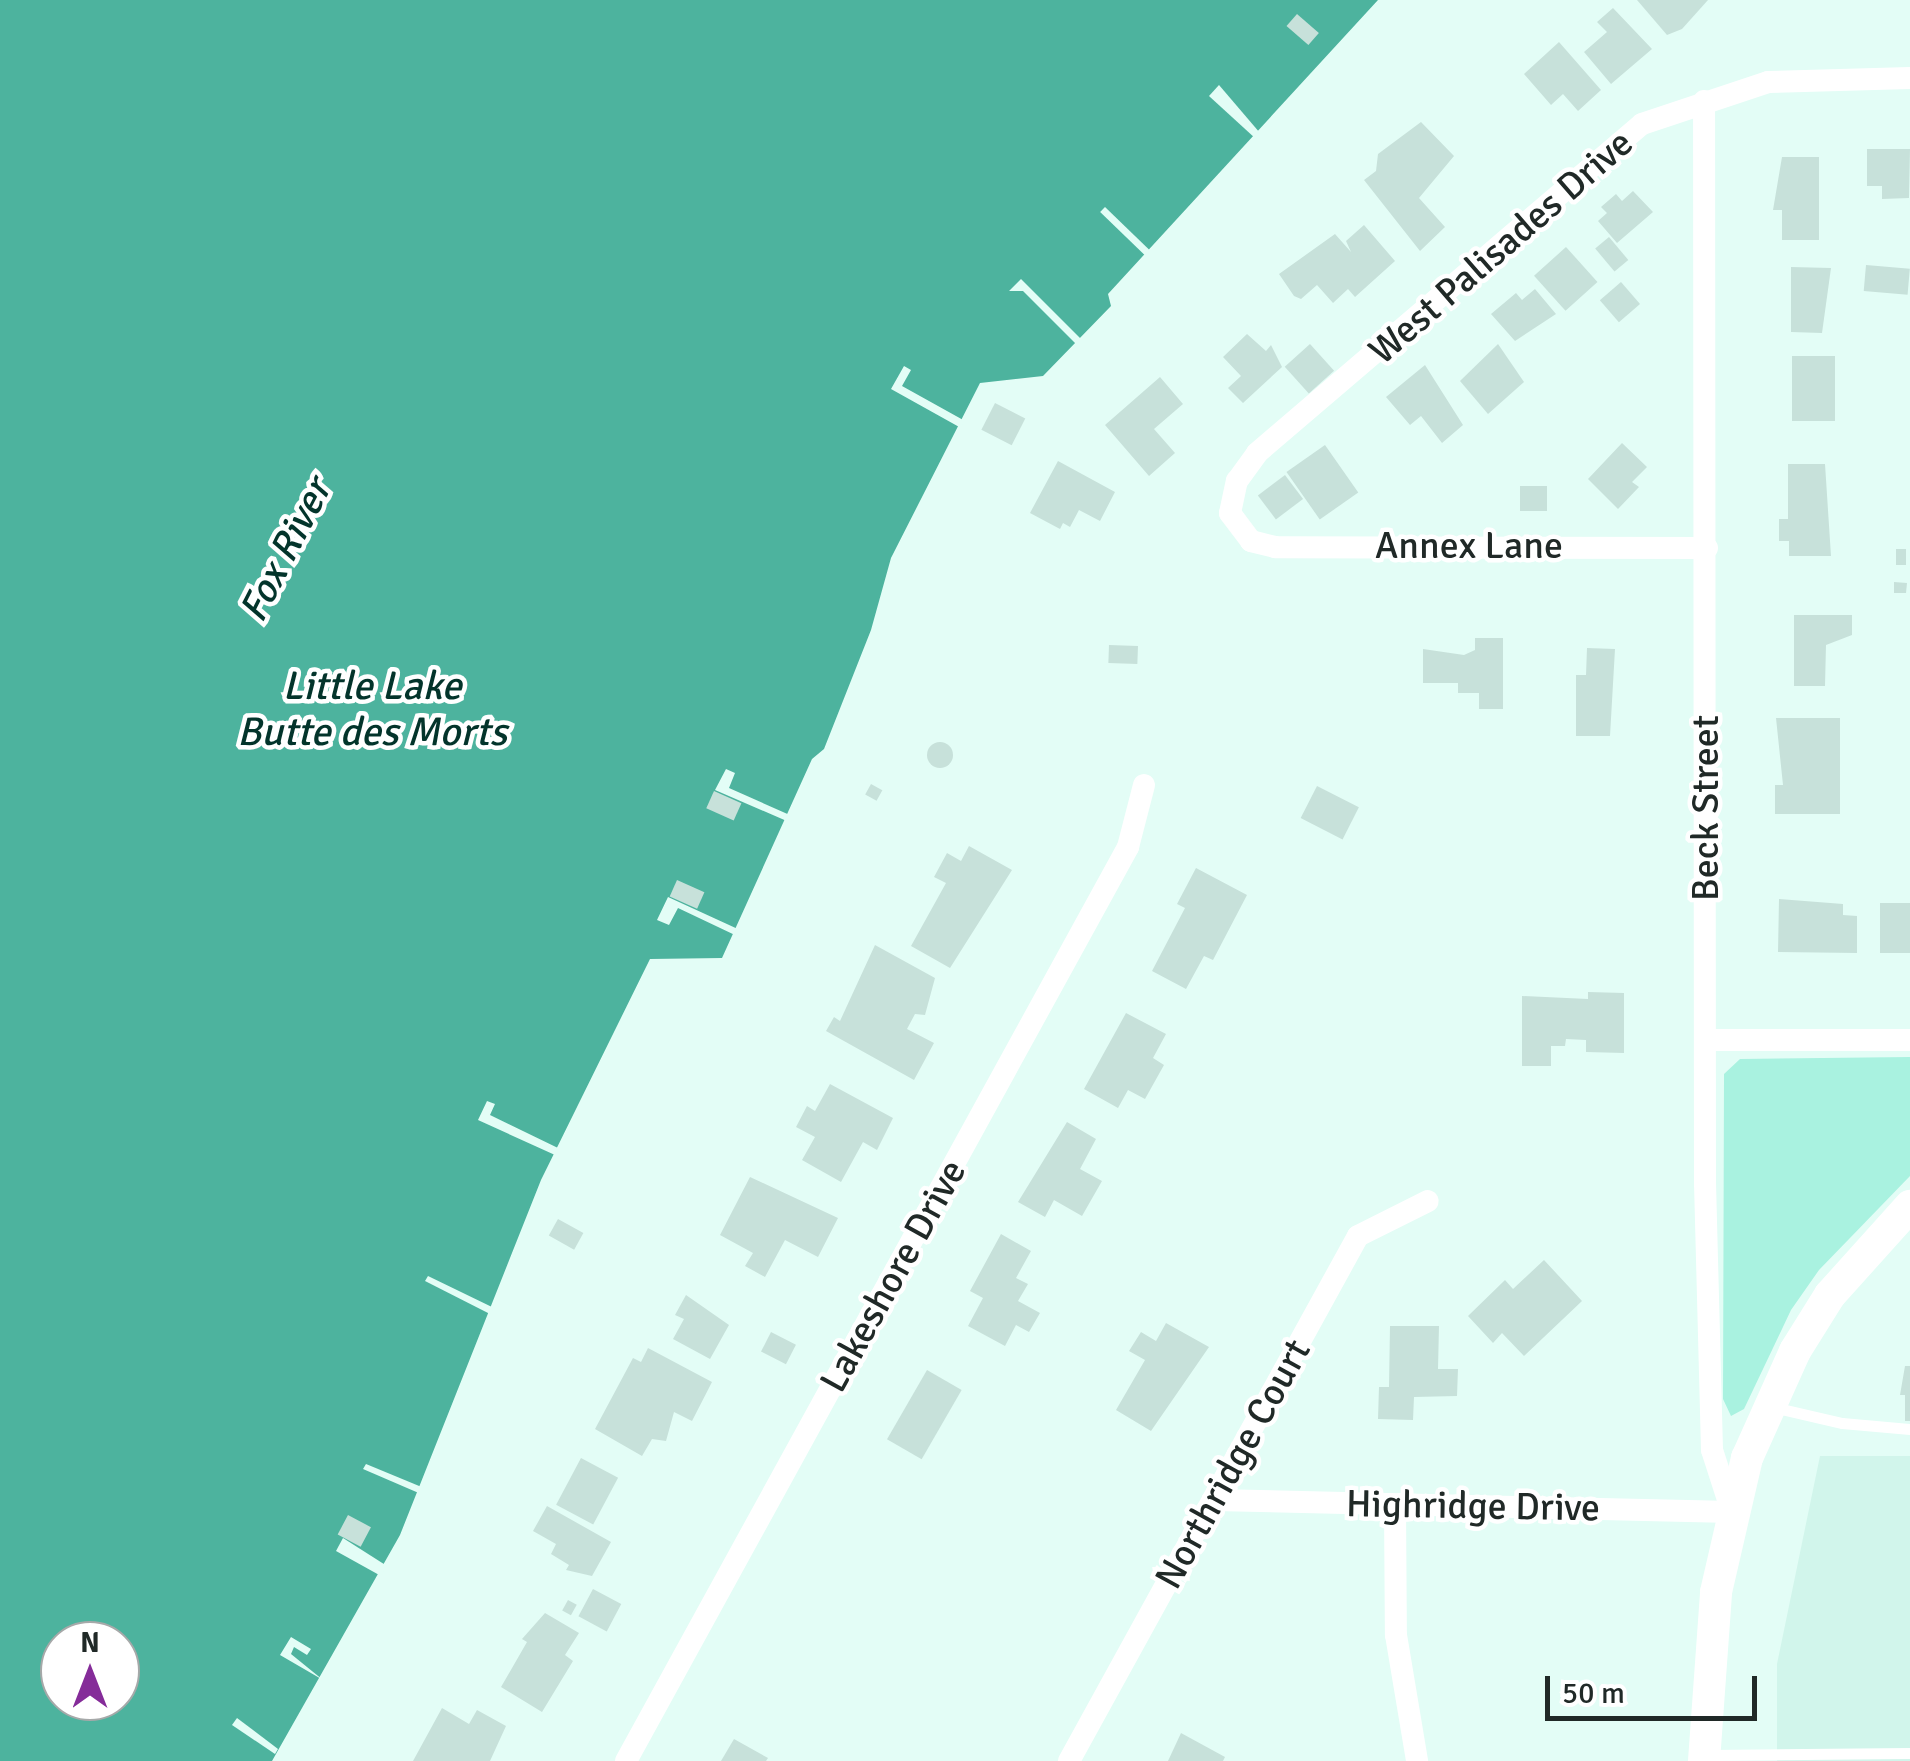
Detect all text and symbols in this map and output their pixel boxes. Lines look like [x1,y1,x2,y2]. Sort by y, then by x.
street label: West Palisades Drive [1360,120,1642,374]
water label: Fox River [229,471,341,629]
street label: Annex Lane [1375,523,1563,569]
water label: Little Lake Butte des Morts [237,662,507,756]
street label: Beck Street [1683,715,1729,901]
street label: Lakeshore Drive [810,1152,976,1400]
street label: Northridge Court [1146,1331,1320,1597]
street label: Highridge Drive [1346,1481,1600,1531]
north arrow [40,1621,140,1721]
text: N [80,1626,100,1660]
scale bar [1550,1656,1762,1718]
text: 50 m [1562,1675,1625,1712]

